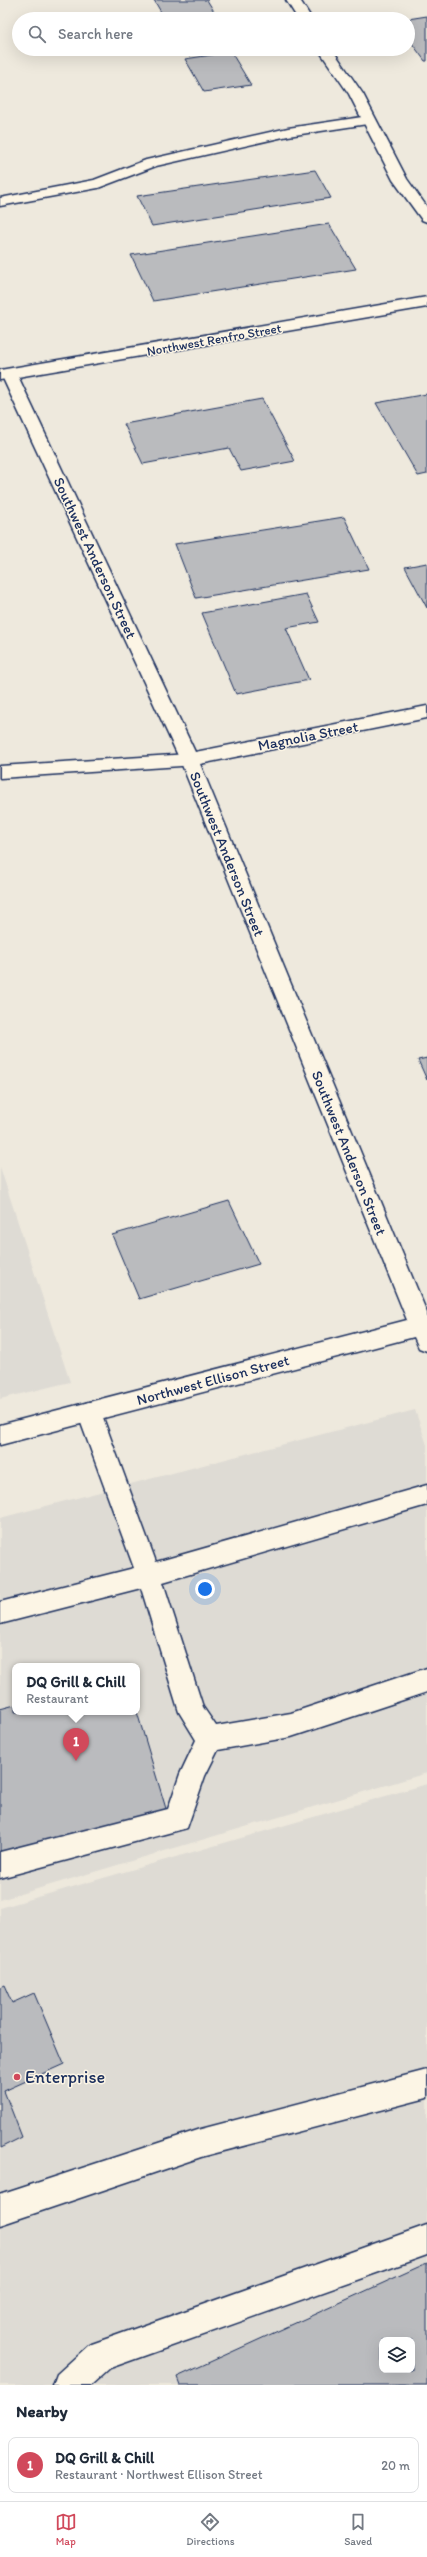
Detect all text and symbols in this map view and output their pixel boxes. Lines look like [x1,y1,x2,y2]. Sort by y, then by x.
search box [12,12,415,56]
icon: search [26,23,48,45]
text: Search here [58,25,133,43]
street label: Northwest Renfro Street [146,320,283,359]
street label: Southwest Anderson Street [50,474,141,642]
street label: Magnolia Street [256,717,360,755]
street label: Southwest Anderson Street [186,769,268,939]
street label: Southwest Anderson Street [308,1068,390,1238]
street label: Northwest Ellison Street [135,1351,292,1409]
your location [195,1579,215,1599]
popup [12,1663,140,1715]
text: DQ Grill & Chill [26,1673,126,1691]
text: Restaurant [26,1691,89,1706]
pin: 1 [63,1728,89,1761]
place label: Enterprise [25,2066,105,2088]
marker: Enterprise [12,2072,22,2082]
map controls [379,2337,415,2373]
button: layers [379,2337,415,2373]
text: Nearby [16,2401,68,2421]
text: DQ Grill & Chill [55,2449,154,2467]
text: 1 [27,2458,33,2473]
text: 20 m [381,2458,410,2473]
text: Restaurant · Northwest Ellison Street [55,2467,263,2482]
tab: Map [55,2511,77,2548]
tab: Directions [186,2511,235,2548]
tab: Saved [344,2511,372,2548]

